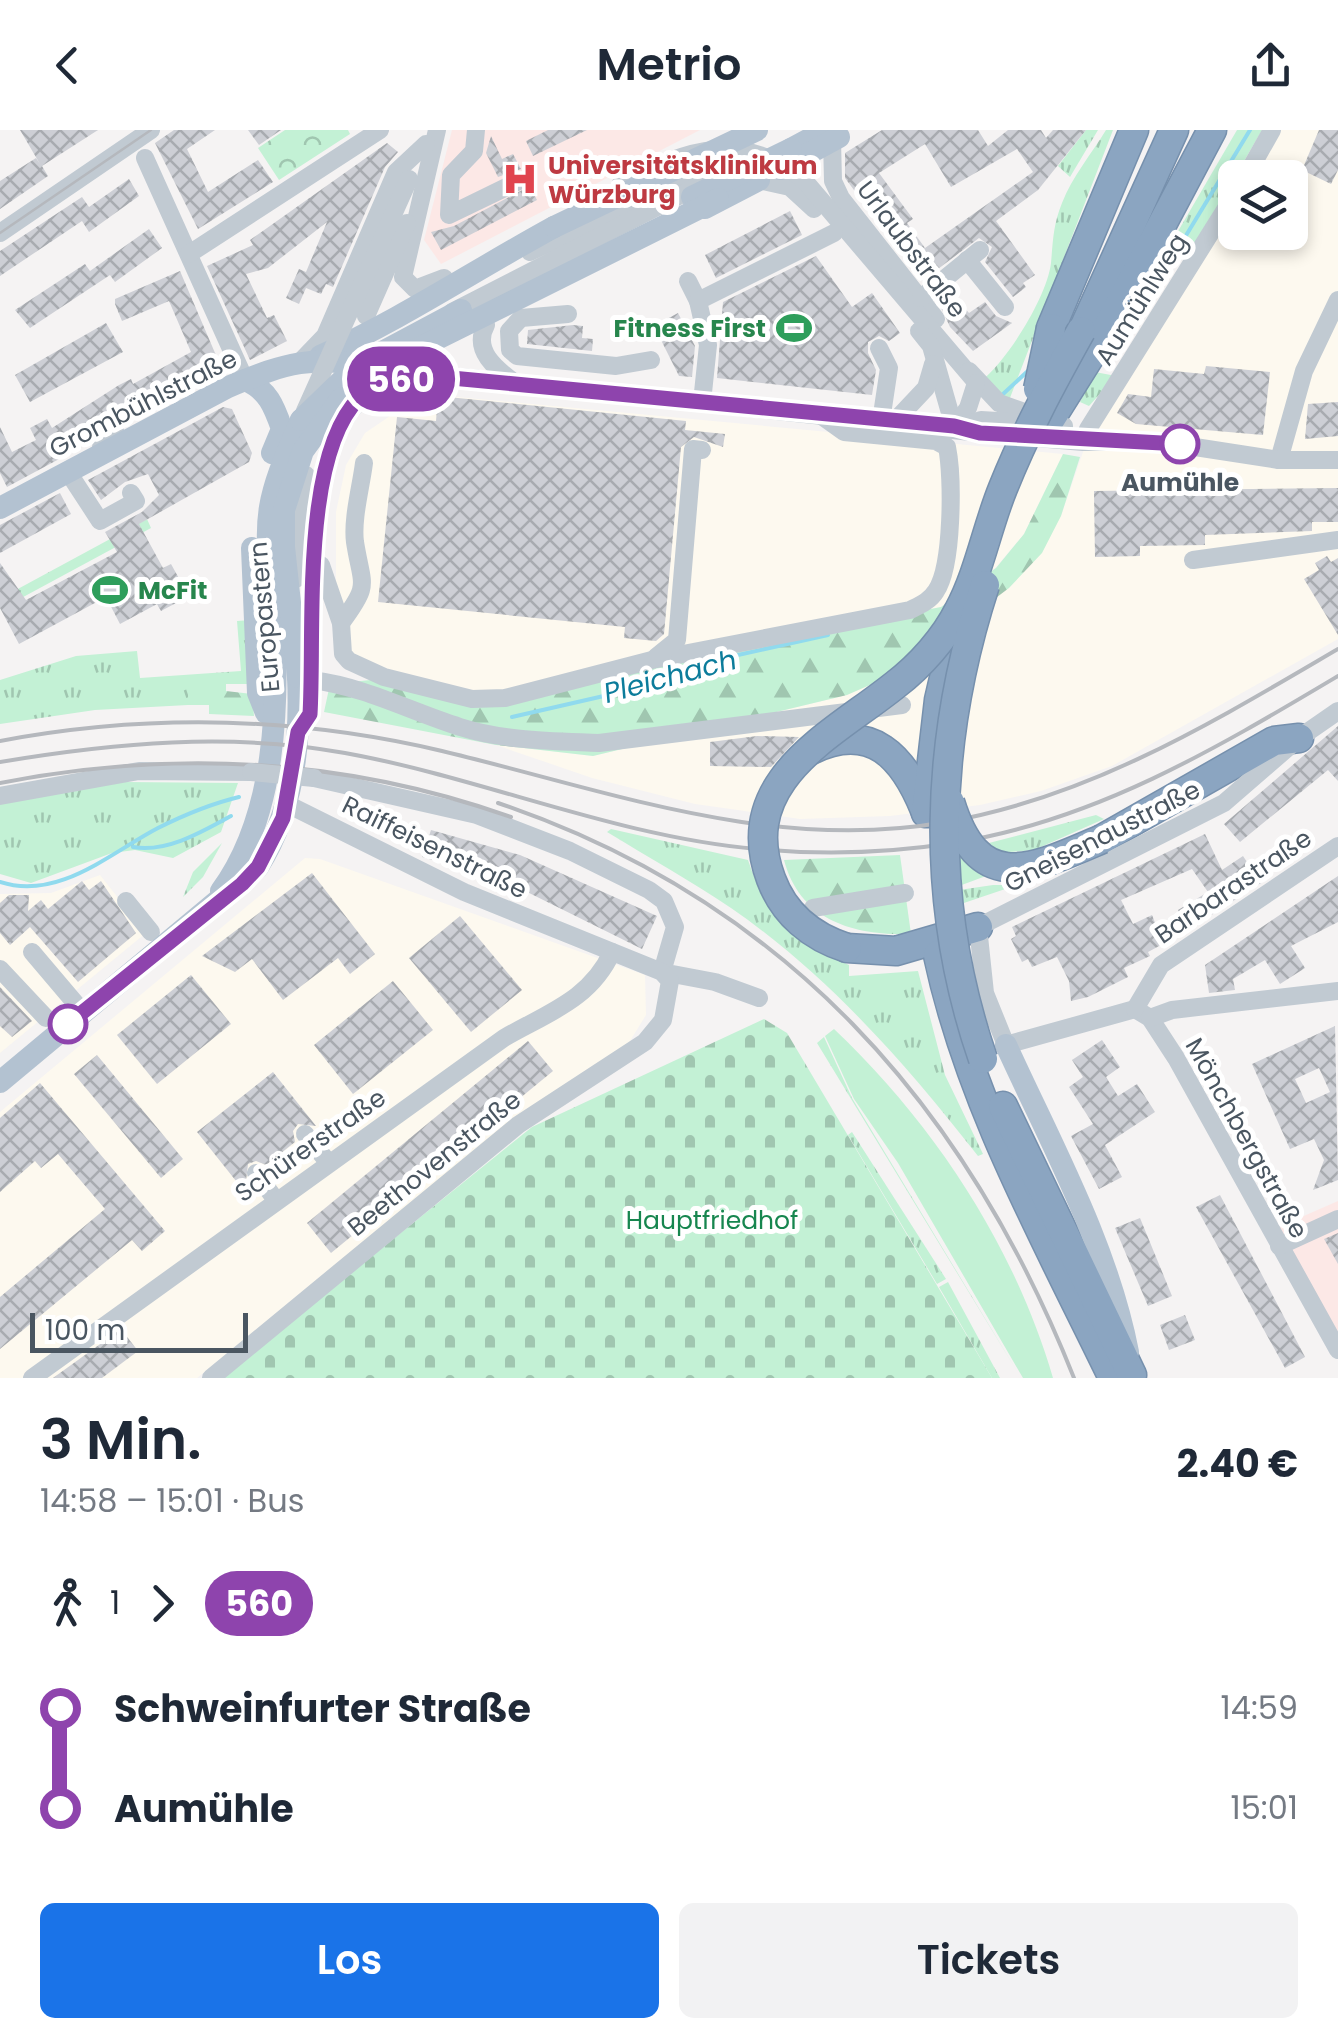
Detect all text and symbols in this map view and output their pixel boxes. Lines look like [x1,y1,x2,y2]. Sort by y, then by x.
text: Metrio [596,33,742,96]
icon: back [40,38,95,93]
icon: share [1243,38,1298,93]
place label: Universitätsklinikum Würzburg [548,148,817,212]
hospital icon: Universitätsklinikum Würzburg [501,160,539,198]
map controls [1218,160,1308,250]
button: layers [1218,160,1308,250]
street label: Urlaubstraße [849,174,975,325]
street label: Aumühlweg [1087,227,1196,372]
sports icon: Fitness First [775,309,813,347]
place label: Fitness First [613,311,766,346]
street label: Grombühlstraße [43,341,243,466]
line badge: 560 [344,346,458,412]
text: 560 [367,355,435,404]
marker: Aumühle [1161,425,1199,463]
place label: Aumühle [1121,465,1239,500]
street label: Europastern [240,540,289,694]
sports icon: McFit [91,571,129,609]
place label: McFit [138,573,207,608]
water label: Pleichach [599,640,741,713]
street label: Gneisenaustraße [998,772,1206,901]
street label: Raiffeisenstraße [336,787,533,907]
street label: Barbarastraße [1148,821,1319,952]
unlabelled marker [49,1005,87,1043]
street label: Mönchbergstraße [1177,1032,1316,1245]
street label: Schürerstraße [228,1080,393,1210]
street label: Beethovenstraße [340,1082,528,1244]
park label: Hauptfriedhof [626,1203,798,1238]
scale bar [30,1308,248,1352]
text: 100 m [45,1311,125,1350]
text: 3 Min. [40,1401,201,1478]
text: 2.40 € [1177,1437,1298,1490]
text: 14:58 – 15:01 · Bus [40,1478,304,1523]
icon: walk [40,1576,95,1631]
icon: forward [135,1576,190,1631]
text: 560 [225,1579,293,1628]
text: 1 [110,1580,120,1625]
text: Schweinfurter Straße [114,1682,531,1735]
text: 14:59 [1221,1685,1298,1730]
text: Aumühle [114,1782,294,1835]
text: 15:01 [1231,1785,1298,1830]
button: Los [40,1903,659,2018]
button: Tickets [679,1903,1298,2018]

